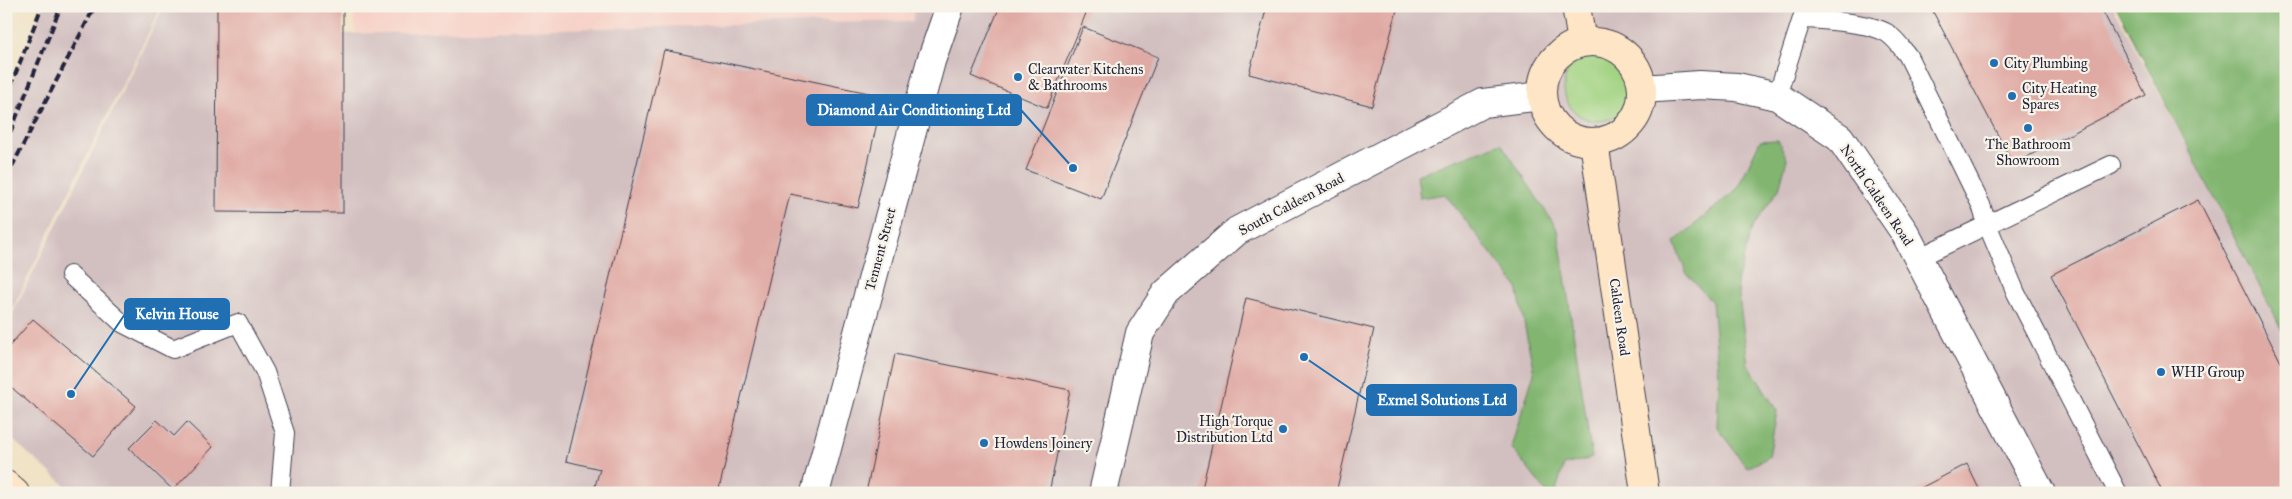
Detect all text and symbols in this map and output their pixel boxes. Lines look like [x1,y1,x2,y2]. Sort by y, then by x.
place label: City Plumbing [2004,55,2088,72]
marker: City Plumbing [1988,57,2000,69]
place label: Clearwater Kitchens & Bathrooms [1028,61,1143,94]
marker: Clearwater Kitchens & Bathrooms [1012,71,1024,83]
place label: City Heating Spares [2022,80,2097,113]
marker: City Heating Spares [2006,90,2018,102]
callout: Diamond Air Conditioning Ltd [807,95,1021,125]
text: Diamond Air Conditioning Ltd [817,101,1011,120]
marker: The Bathroom Showroom [2022,122,2034,134]
place label: The Bathroom Showroom [1985,136,2071,169]
street label: North Caldeen Road [1837,142,1917,249]
street label: South Caldeen Road [1236,170,1347,239]
street label: Tennent Street [861,206,900,293]
street label: Caldeen Road [1606,277,1633,357]
callout: Kelvin House [125,299,229,329]
text: Kelvin House [135,305,220,323]
place label: WHP Group [2171,364,2244,381]
marker: WHP Group [2155,366,2167,378]
callout: Exmel Solutions Ltd [1367,385,1516,415]
text: Exmel Solutions Ltd [1377,391,1507,409]
place label: High Torque Distribution Ltd [1176,413,1273,446]
marker: High Torque Distribution Ltd [1277,423,1289,435]
place label: Howdens Joinery [994,435,1093,453]
marker: Howdens Joinery [978,437,990,449]

